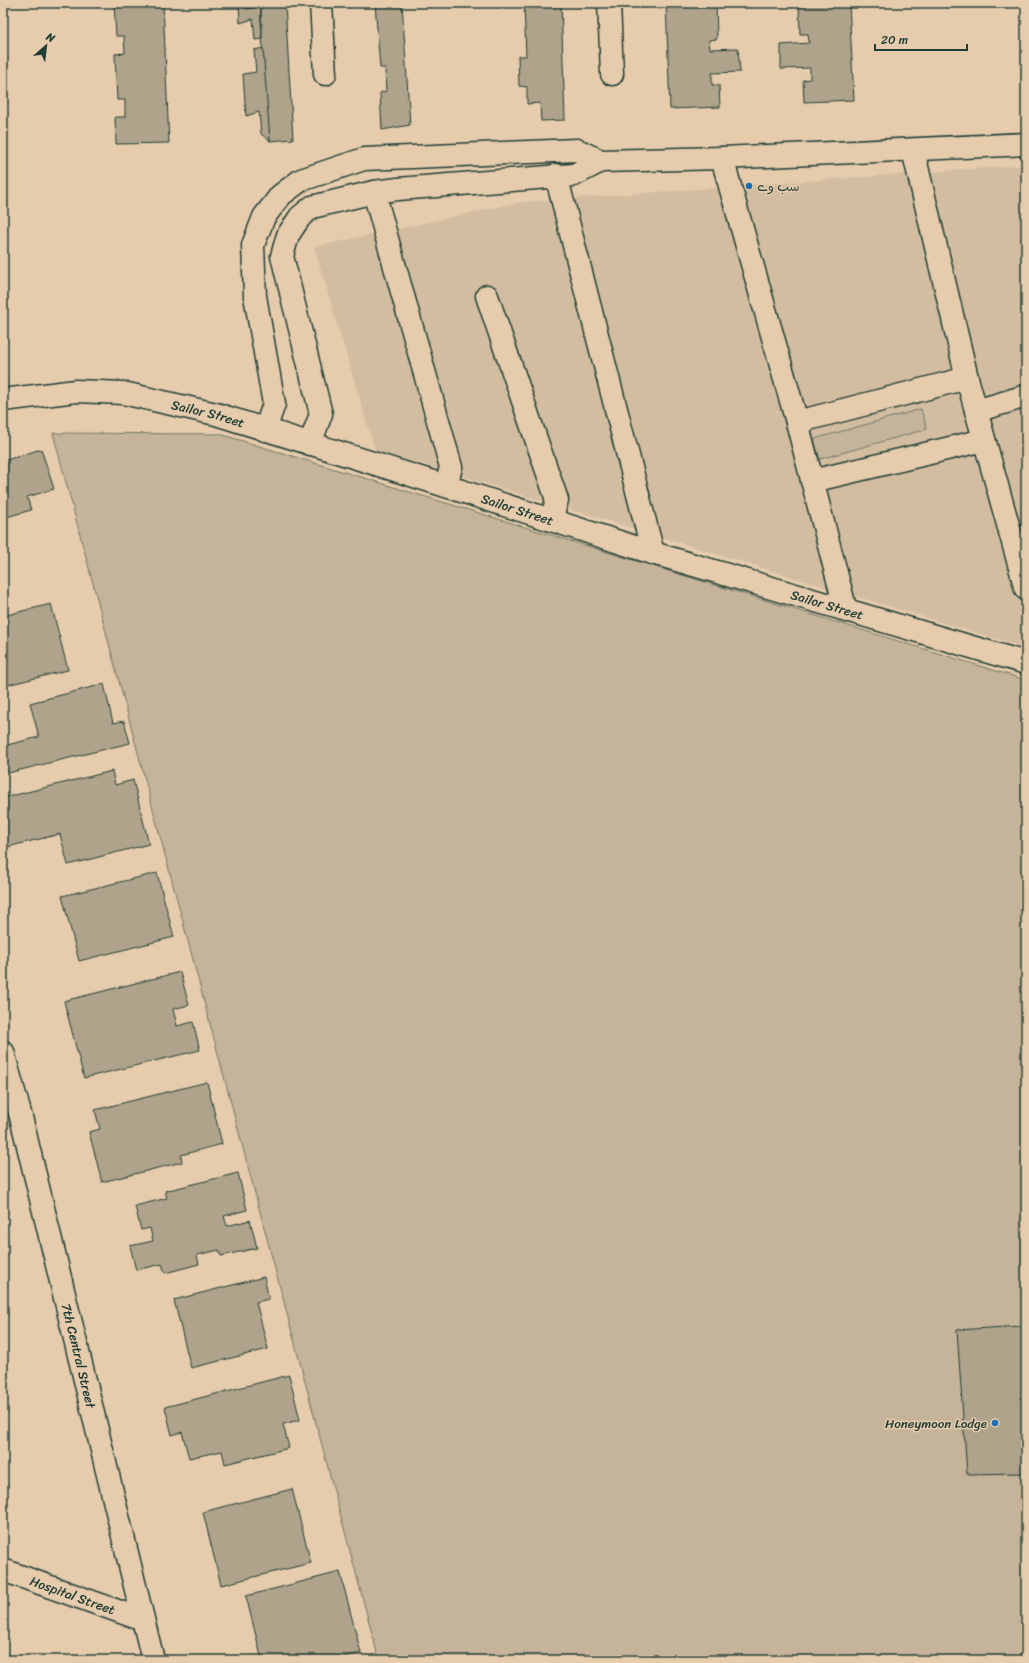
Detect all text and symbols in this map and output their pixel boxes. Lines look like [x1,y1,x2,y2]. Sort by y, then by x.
north arrow [26,26,66,66]
scale bar [875,26,967,52]
text: N [42,27,59,48]
text: 20 m [881,29,908,51]
place label: سب وے [757,175,800,198]
marker: سب وے [744,181,754,191]
street label: Sailor Street [169,393,248,434]
street label: Sailor Street [478,487,557,532]
street label: Sailor Street [788,583,867,626]
street label: 7th Central Street [55,1301,103,1411]
place label: Honeymoon Lodge [885,1412,987,1435]
marker: Honeymoon Lodge [990,1418,1000,1428]
street label: Hospital Street [27,1569,119,1621]

